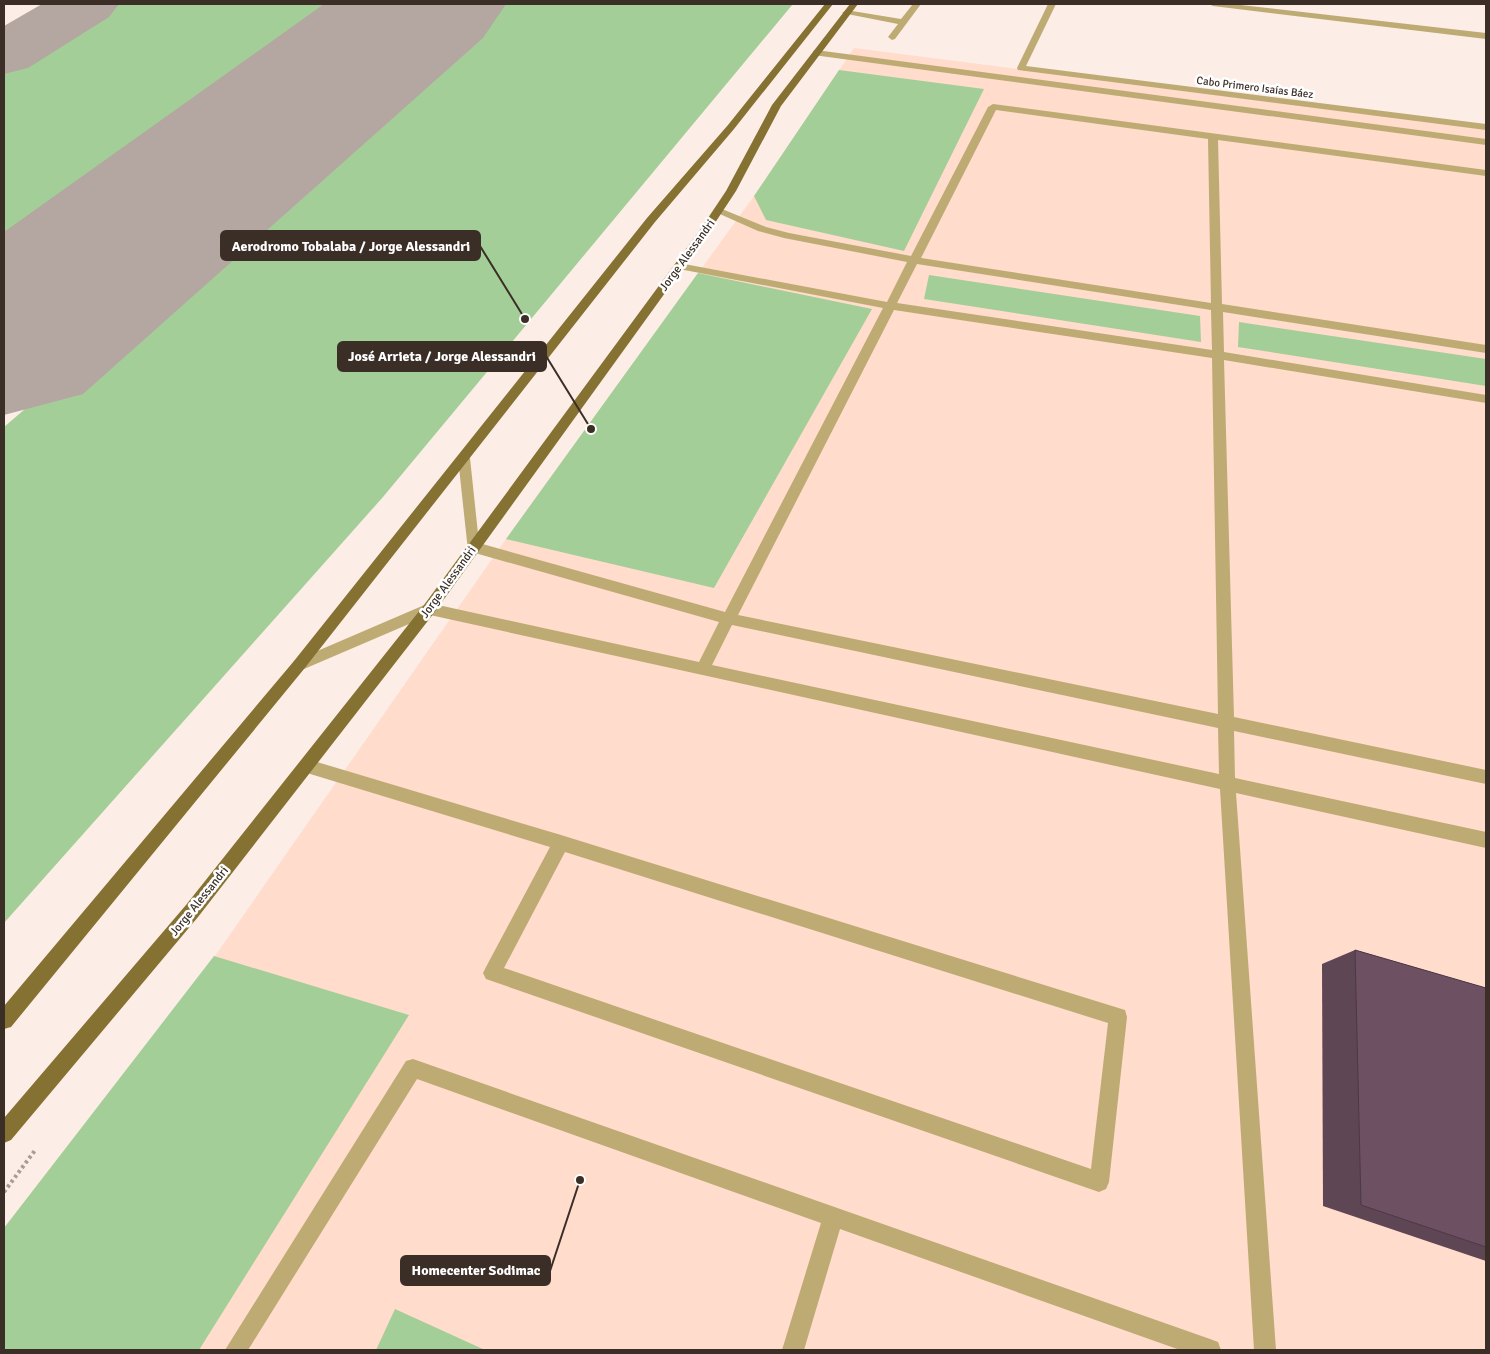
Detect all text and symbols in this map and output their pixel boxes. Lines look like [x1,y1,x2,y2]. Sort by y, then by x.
street label: Cabo Primero Isaías Báez [1196,74,1314,101]
street label: Jorge Alessandri [656,217,718,294]
callout: Aerodromo Tobalaba / Jorge Alessandri [221,231,480,260]
text: Aerodromo Tobalaba / Jorge Alessandri [232,238,470,255]
callout: José Arrieta / Jorge Alessandri [338,342,546,371]
text: José Arrieta / Jorge Alessandri [348,348,536,365]
street label: Jorge Alessandri [417,544,479,621]
street label: Jorge Alessandri [167,864,232,939]
callout: Homecenter Sodimac [401,1256,550,1285]
text: Homecenter Sodimac [412,1262,541,1279]

